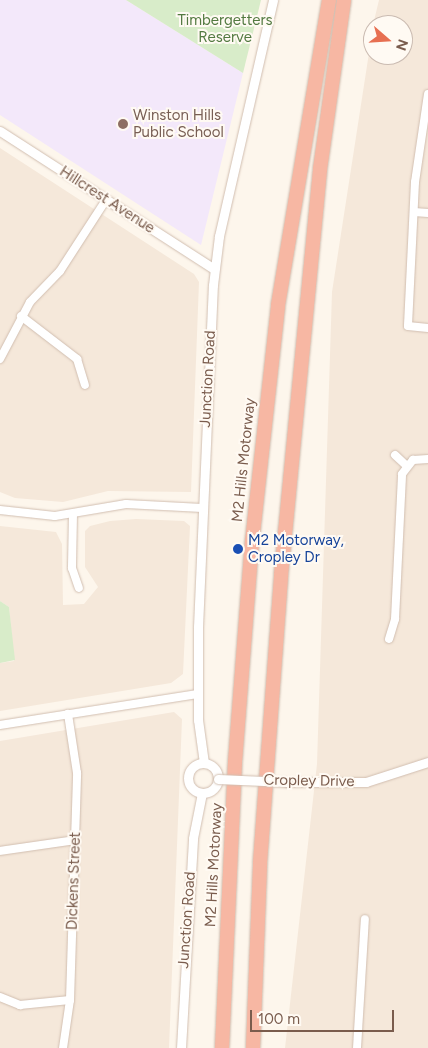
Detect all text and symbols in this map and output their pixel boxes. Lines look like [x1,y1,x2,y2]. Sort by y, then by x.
park label: Timbergetters Reserve [177,11,273,46]
north arrow [363,15,413,65]
text: N [392,37,412,53]
place label: Winston Hills Public School [133,106,224,141]
marker: Winston Hills Public School [117,118,129,130]
street label: Hillcrest Avenue [56,163,158,237]
street label: Junction Road [196,330,220,428]
street label: M2 Hills Motorway [229,397,259,523]
place label: M2 Motorway, Cropley Dr [248,531,344,566]
marker: M2 Motorway, Cropley Dr [232,543,244,555]
street label: Cropley Drive [263,771,355,791]
street label: M2 Hills Motorway [202,802,226,928]
street label: Dickens Street [63,832,85,930]
street label: Junction Road [175,871,199,969]
scale bar [253,1000,397,1032]
text: 100 m [258,1010,300,1028]

